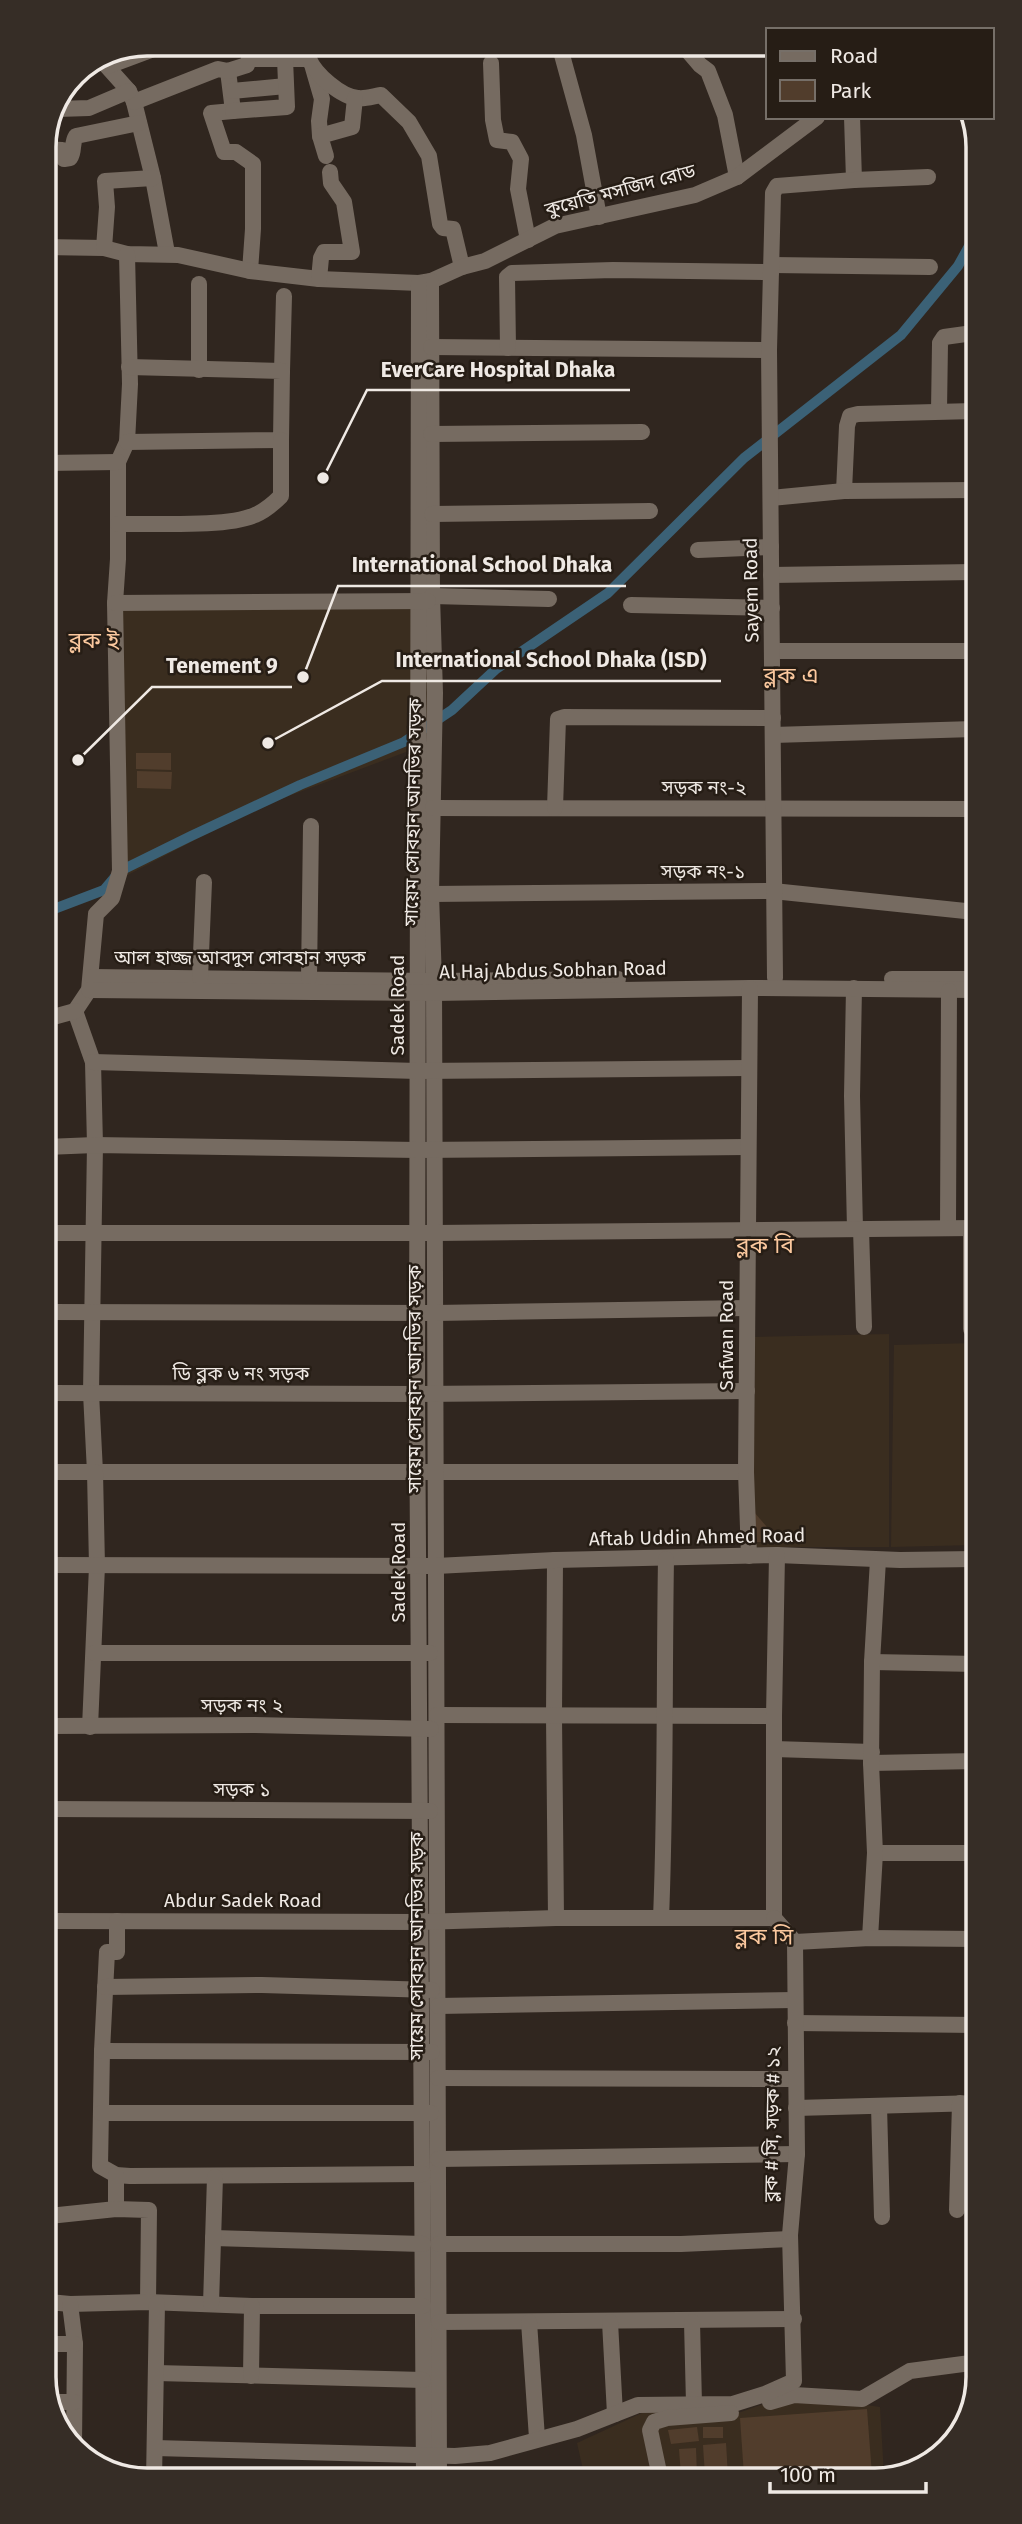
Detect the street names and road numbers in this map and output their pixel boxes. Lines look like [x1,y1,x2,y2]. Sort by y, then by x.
street label: কুয়েতি মসজিদ রোড [541,159,698,221]
street label: Sayem Road [739,537,763,643]
street label: সায়েম সোবহান আনভির সড়ক [399,697,426,927]
street label: সড়ক নং-২ [661,776,746,799]
street label: সড়ক নং-১ [660,860,745,883]
street label: আল হাজ্জ আবদুস সোবহান সড়ক [113,946,366,969]
street label: Sadek Road [386,955,409,1056]
street label: Al Haj Abdus Sobhan Road [439,957,667,983]
street label: সায়েম সোবহান আনভির সড়ক [403,1264,426,1494]
street label: Safwan Road [715,1280,738,1390]
street label: ডি ব্লক ৬ নং সড়ক [172,1362,310,1385]
street label: Sadek Road [387,1522,410,1623]
street label: Aftab Uddin Ahmed Road [589,1524,805,1550]
street label: সড়ক নং ২ [200,1694,283,1717]
street label: সড়ক ১ [213,1778,270,1801]
street label: সায়েম সোবহান আনভির সড়ক [405,1831,428,2061]
street label: Abdur Sadek Road [164,1889,322,1912]
street label: ব্লক # সি, সড়ক # ১২ [759,2046,785,2203]

